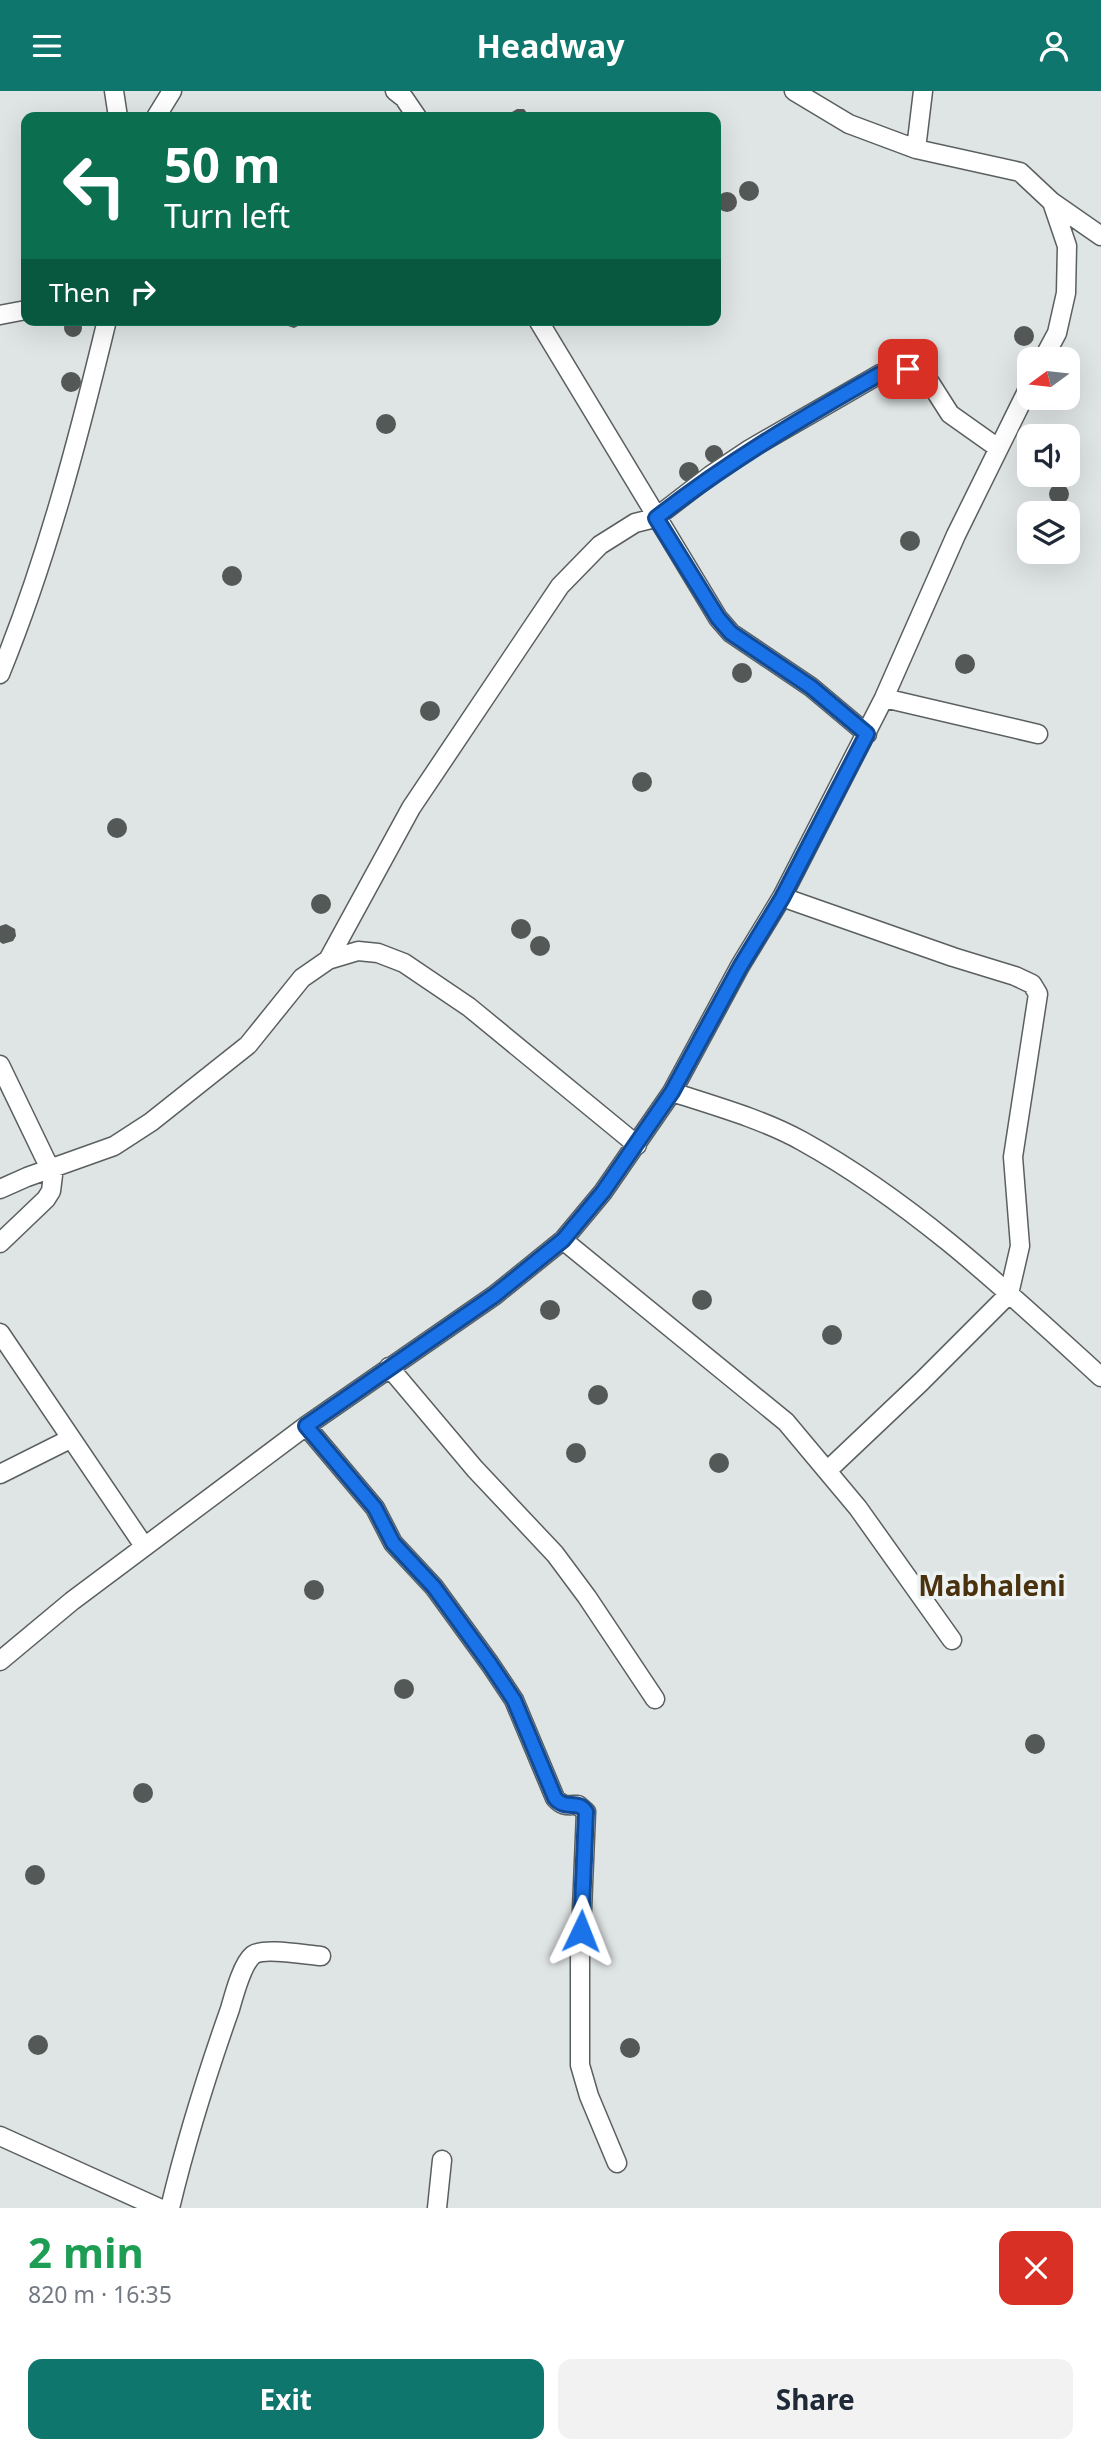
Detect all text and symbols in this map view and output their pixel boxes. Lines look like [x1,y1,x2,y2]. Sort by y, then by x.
text: Headway [477,24,624,67]
icon: menu [28,27,66,65]
icon: person [1035,27,1073,65]
text: 50 m [164,131,281,197]
icon: left [49,140,140,231]
text: Turn left [164,194,290,237]
icon: right [124,273,162,311]
text: Then [49,274,110,310]
pin [878,339,938,399]
north arrow [1017,347,1080,409]
map controls [1017,347,1080,564]
icon: arrive [889,350,927,388]
button: sound [1017,424,1080,487]
button: layers [1017,501,1080,564]
district label: Mabhaleni [918,1566,1066,1604]
position arrow [544,1894,618,1968]
text: 2 min [28,2223,144,2280]
button: close [999,2231,1073,2305]
text: 820 m · 16:35 [28,2278,172,2310]
button: Exit [28,2359,544,2439]
button: Share [558,2359,1073,2439]

